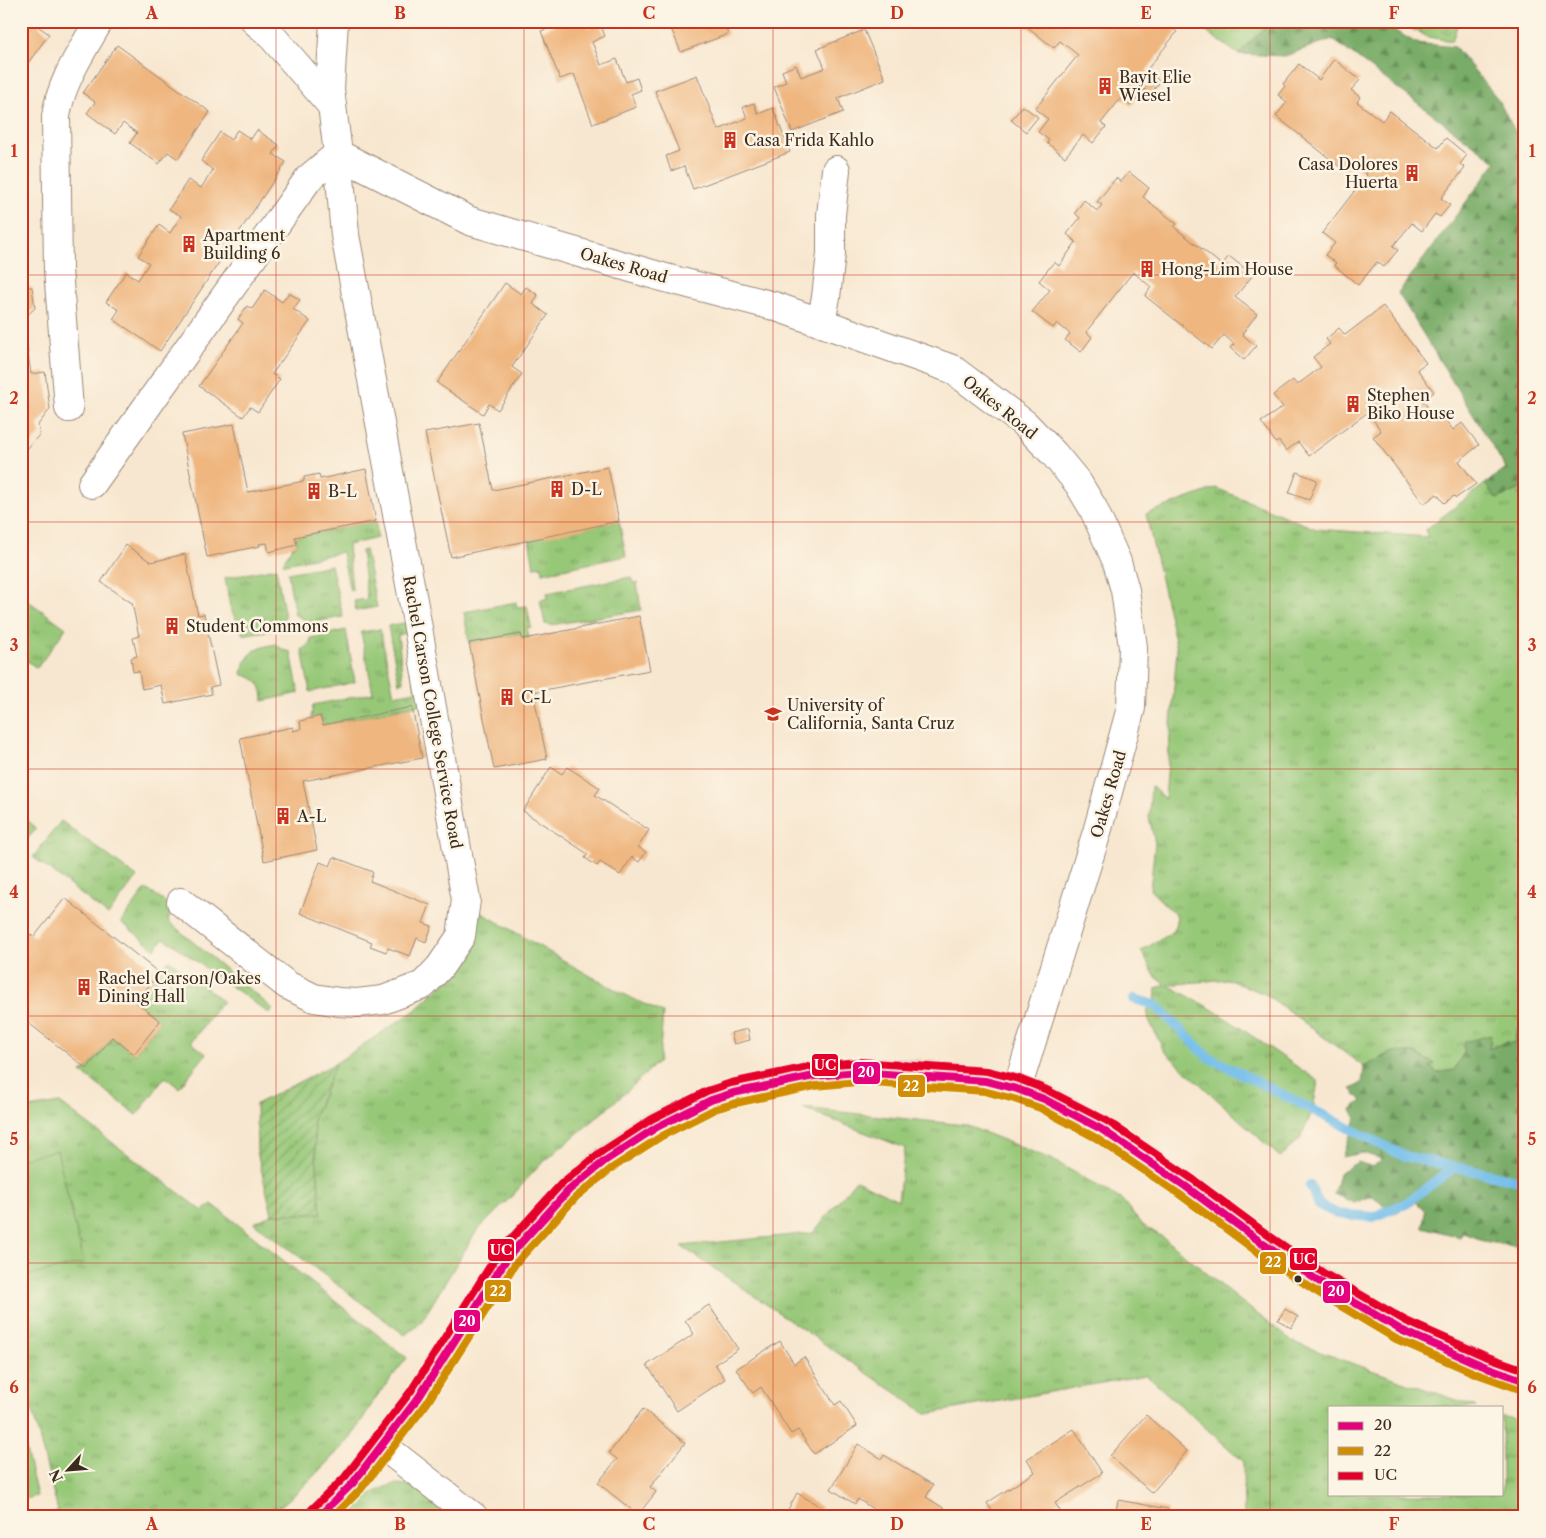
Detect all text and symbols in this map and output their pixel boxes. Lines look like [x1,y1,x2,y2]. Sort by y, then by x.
text: A [145,3,159,23]
text: B [394,3,406,23]
text: C [643,3,655,23]
text: D [890,3,904,23]
text: E [1140,3,1152,23]
text: F [1389,3,1400,23]
place label: Bayit Elie Wiesel [1118,67,1192,105]
building icon: Bayit Elie Wiesel [1095,76,1115,96]
building icon: Casa Frida Kahlo [720,130,740,150]
place label: Casa Frida Kahlo [744,130,874,150]
text: 1 [10,141,18,161]
text: 1 [1528,141,1536,161]
place label: Casa Dolores Huerta [1298,154,1399,192]
building icon: Casa Dolores Huerta [1402,163,1422,183]
place label: Apartment Building 6 [202,225,285,263]
building icon: Apartment Building 6 [179,234,199,254]
street label: Oakes Road [578,243,670,287]
building icon: Hong-Lim House [1137,259,1157,279]
place label: Hong-Lim House [1161,259,1293,279]
street label: Oakes Road [959,371,1042,443]
place label: Stephen Biko House [1367,385,1455,423]
text: 2 [9,388,19,408]
text: 2 [1527,388,1537,408]
building icon: Stephen Biko House [1343,394,1363,414]
building icon: D-L [547,479,567,499]
place label: D-L [571,479,602,499]
building icon: B-L [304,481,324,501]
place label: B-L [328,481,357,501]
street label: Rachel Carson College Service Road [399,574,467,851]
building icon: Student Commons [162,616,182,636]
place label: Student Commons [186,616,328,636]
text: 3 [9,635,19,655]
text: 3 [1527,635,1537,655]
building icon: C-L [497,687,517,707]
place label: C-L [521,687,552,707]
place label: University of California, Santa Cruz [787,695,955,733]
school or university icon: University of California, Santa Cruz [763,704,783,724]
street label: Oakes Road [1086,748,1130,840]
building icon: A-L [273,806,293,826]
place label: A-L [296,806,327,826]
text: 4 [9,882,19,902]
text: 4 [1527,882,1537,902]
place label: Rachel Carson/Oakes Dining Hall [98,968,261,1006]
building icon: Rachel Carson/Oakes Dining Hall [74,977,94,997]
line badge: UC [811,1053,839,1077]
text: UC [814,1056,836,1074]
line badge: 20 [852,1061,881,1085]
text: 20 [857,1063,875,1081]
line badge: 22 [897,1074,926,1098]
text: 22 [903,1077,919,1095]
text: 5 [10,1129,19,1149]
text: 5 [1528,1129,1537,1149]
line badge: UC [487,1238,515,1262]
text: UC [490,1241,512,1259]
line badge: UC [1289,1247,1318,1271]
text: UC [1293,1250,1315,1268]
line badge: 22 [1259,1251,1287,1275]
text: 22 [1265,1253,1281,1271]
unlabelled marker [1293,1274,1303,1284]
line badge: 22 [484,1279,512,1303]
line badge: 20 [1322,1280,1351,1304]
text: 22 [490,1282,506,1300]
text: 20 [1327,1282,1345,1300]
line badge: 20 [453,1309,481,1333]
text: 20 [458,1312,476,1330]
text: 6 [9,1377,19,1397]
text: 6 [1527,1377,1537,1397]
legend [1328,1406,1504,1496]
text: 20 [1374,1415,1392,1434]
text: 22 [1374,1441,1391,1460]
north arrow [42,1446,92,1496]
text: UC [1374,1465,1397,1484]
text: N [46,1466,67,1485]
text: A [145,1514,159,1534]
text: B [394,1514,406,1534]
text: C [643,1514,655,1534]
text: D [890,1514,904,1534]
text: E [1140,1514,1152,1534]
text: F [1389,1514,1400,1534]

